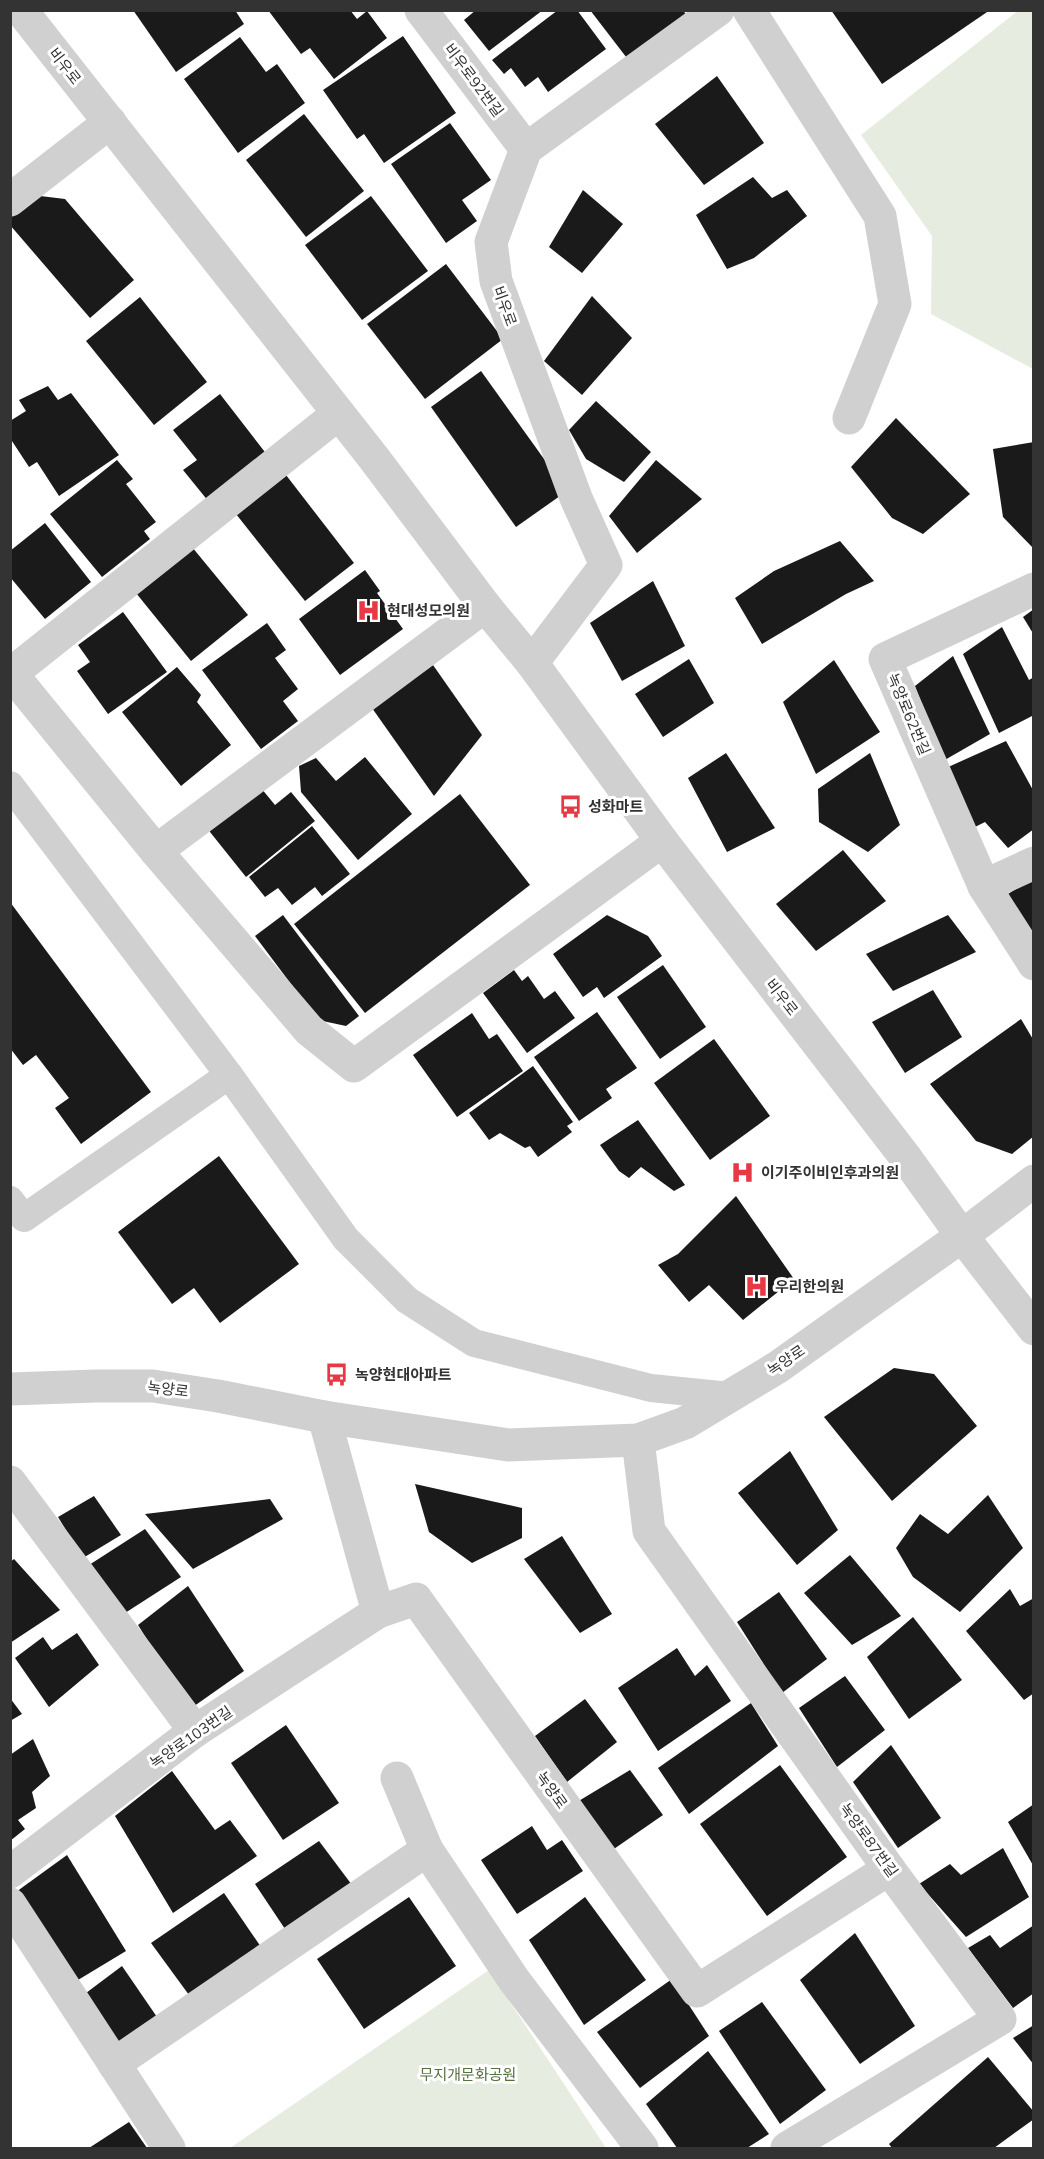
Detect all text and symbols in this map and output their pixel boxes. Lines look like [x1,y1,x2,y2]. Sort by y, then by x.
street label: 비우로92번길 [440,40,508,120]
street label: 비우로 [45,44,85,88]
street label: 비우로 [489,283,521,329]
hospital icon: 현대성모의원 [356,597,382,623]
place label: 현대성모의원 [387,601,470,620]
street label: 녹양로62번길 [883,670,935,758]
bus stop icon: 성화마트 [557,793,583,819]
place label: 성화마트 [588,797,643,816]
street label: 비우로 [762,975,802,1019]
hospital icon: 이기주이비인후과의원 [730,1159,756,1185]
place label: 이기주이비인후과의원 [761,1163,899,1182]
hospital icon: 우리한의원 [744,1273,770,1299]
place label: 우리한의원 [775,1277,844,1296]
street label: 녹양로 [764,1341,808,1379]
bus stop icon: 녹양현대아파트 [324,1361,350,1387]
place label: 녹양현대아파트 [355,1365,452,1384]
street label: 녹양로 [146,1377,190,1401]
street label: 녹양로103번길 [146,1702,236,1772]
street label: 녹양로 [532,1768,572,1812]
street label: 녹양로87번길 [836,1799,902,1881]
park label: 무지개문화공원 [420,2065,516,2084]

